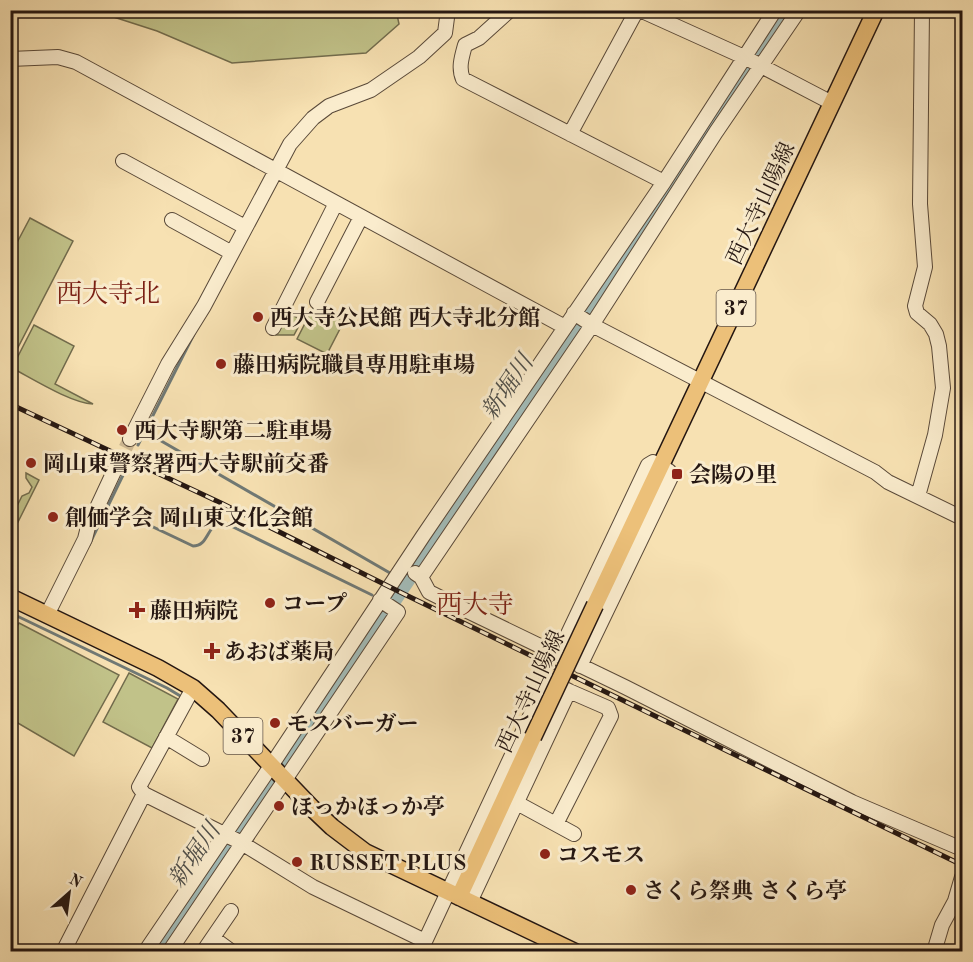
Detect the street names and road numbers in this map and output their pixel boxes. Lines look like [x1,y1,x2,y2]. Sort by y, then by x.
street label: 西大寺山陽線 [722,139,800,268]
road number: 37 [716,290,756,326]
street label: 西大寺山陽線 [492,627,570,756]
road number: 37 [224,718,262,754]

